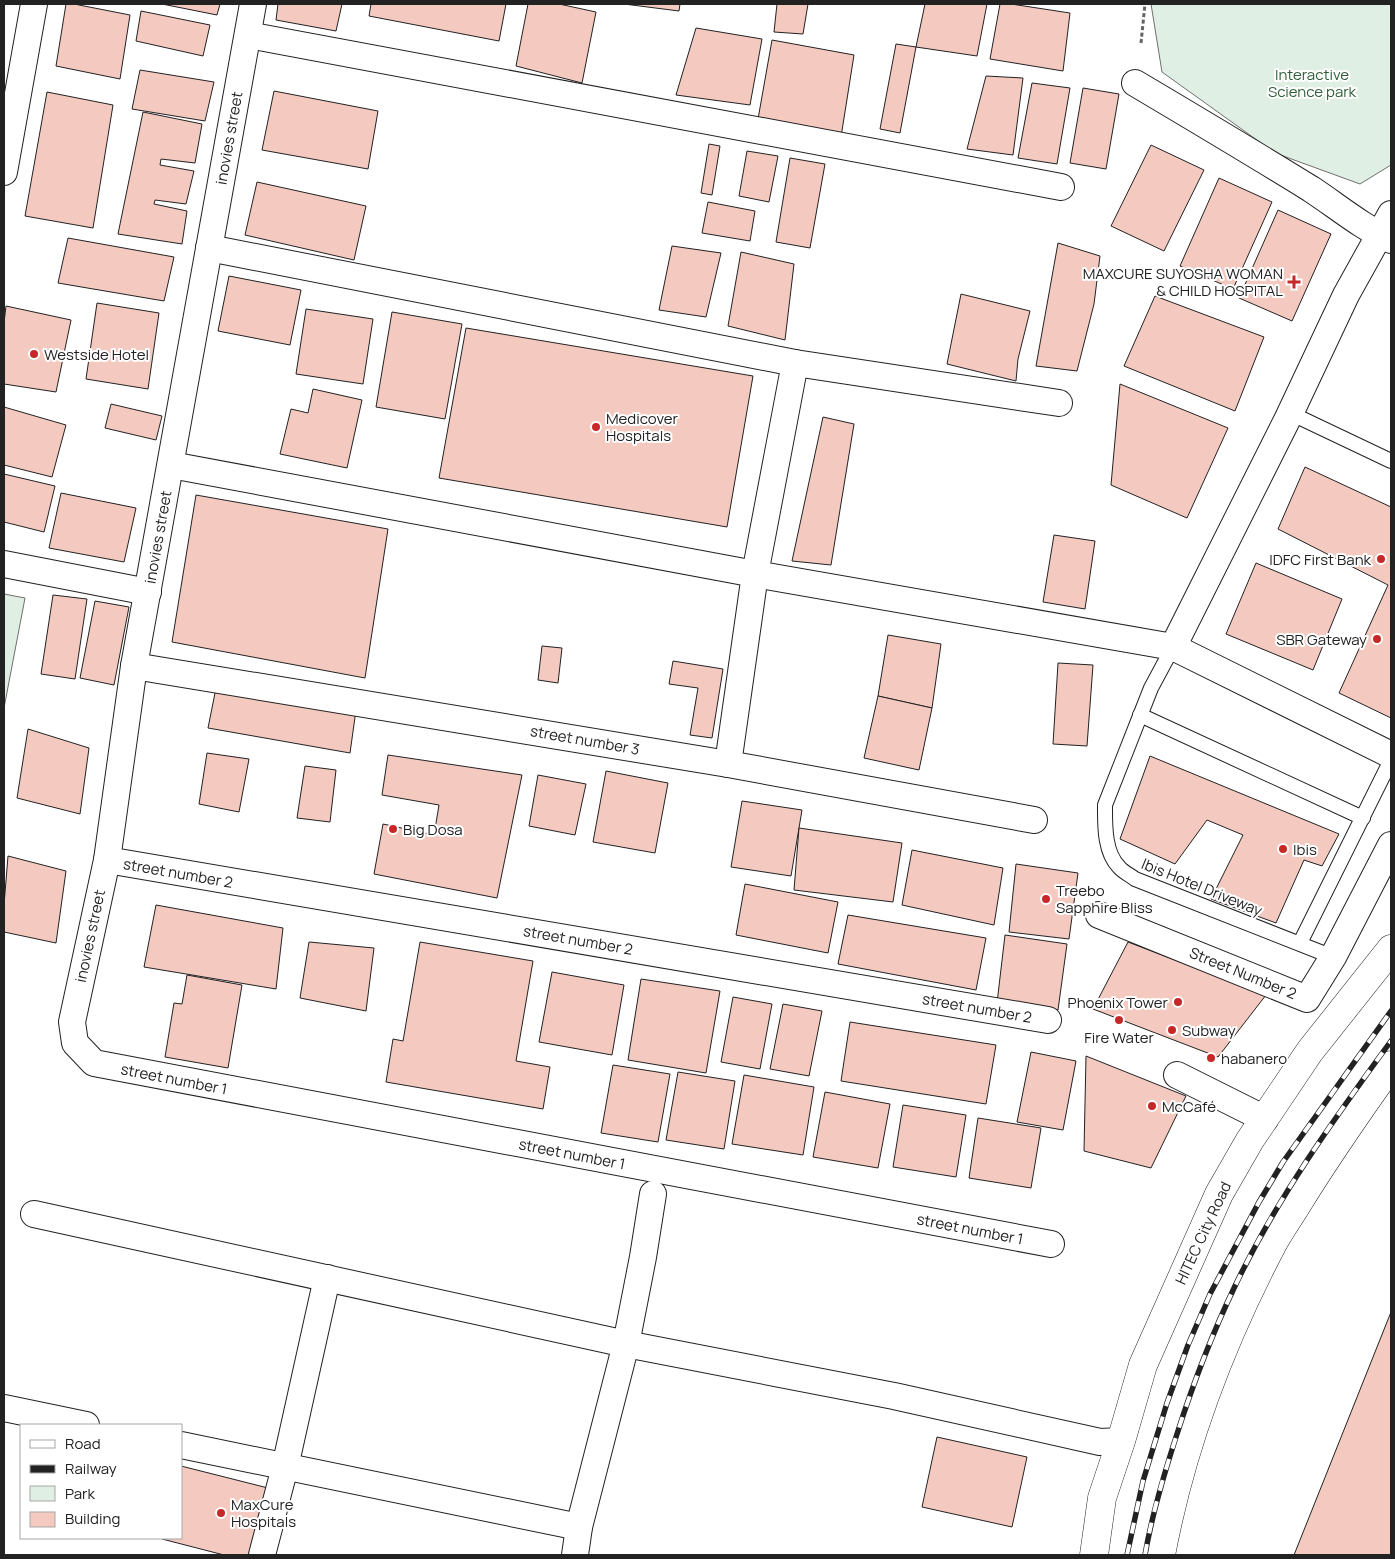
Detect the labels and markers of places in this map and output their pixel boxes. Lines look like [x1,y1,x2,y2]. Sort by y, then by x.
place label: MAXCURE SUYOSHA WOMAN & CHILD HOSPITAL [1083,263,1283,301]
marker: MAXCURE SUYOSHA WOMAN & CHILD HOSPITAL [1287,275,1301,289]
place label: Westside Hotel [44,344,149,365]
marker: Westside Hotel [28,348,40,360]
place label: Medicover Hospitals [606,408,679,446]
marker: Medicover Hospitals [590,421,602,433]
place label: IDFC First Bank [1269,549,1372,570]
marker: IDFC First Bank [1375,553,1387,565]
place label: SBR Gateway [1276,629,1367,650]
marker: SBR Gateway [1371,633,1383,645]
place label: Big Dosa [403,819,463,840]
marker: Big Dosa [387,823,399,835]
place label: Ibis [1293,839,1317,860]
marker: Ibis [1277,843,1289,855]
place label: Treebo Sapphire Bliss [1056,880,1153,918]
marker: Treebo Sapphire Bliss [1040,893,1052,905]
place label: Phoenix Tower [1068,992,1169,1013]
marker: Phoenix Tower [1172,996,1184,1008]
marker: Fire Water [1113,1014,1125,1026]
place label: Subway [1182,1020,1236,1041]
marker: Subway [1166,1024,1178,1036]
place label: Fire Water [1084,1027,1154,1048]
place label: habanero [1221,1048,1287,1069]
marker: habanero [1205,1052,1217,1064]
place label: McCafé [1162,1096,1216,1117]
marker: McCafé [1146,1100,1158,1112]
place label: MaxCure Hospitals [231,1494,296,1532]
marker: MaxCure Hospitals [215,1507,227,1519]

